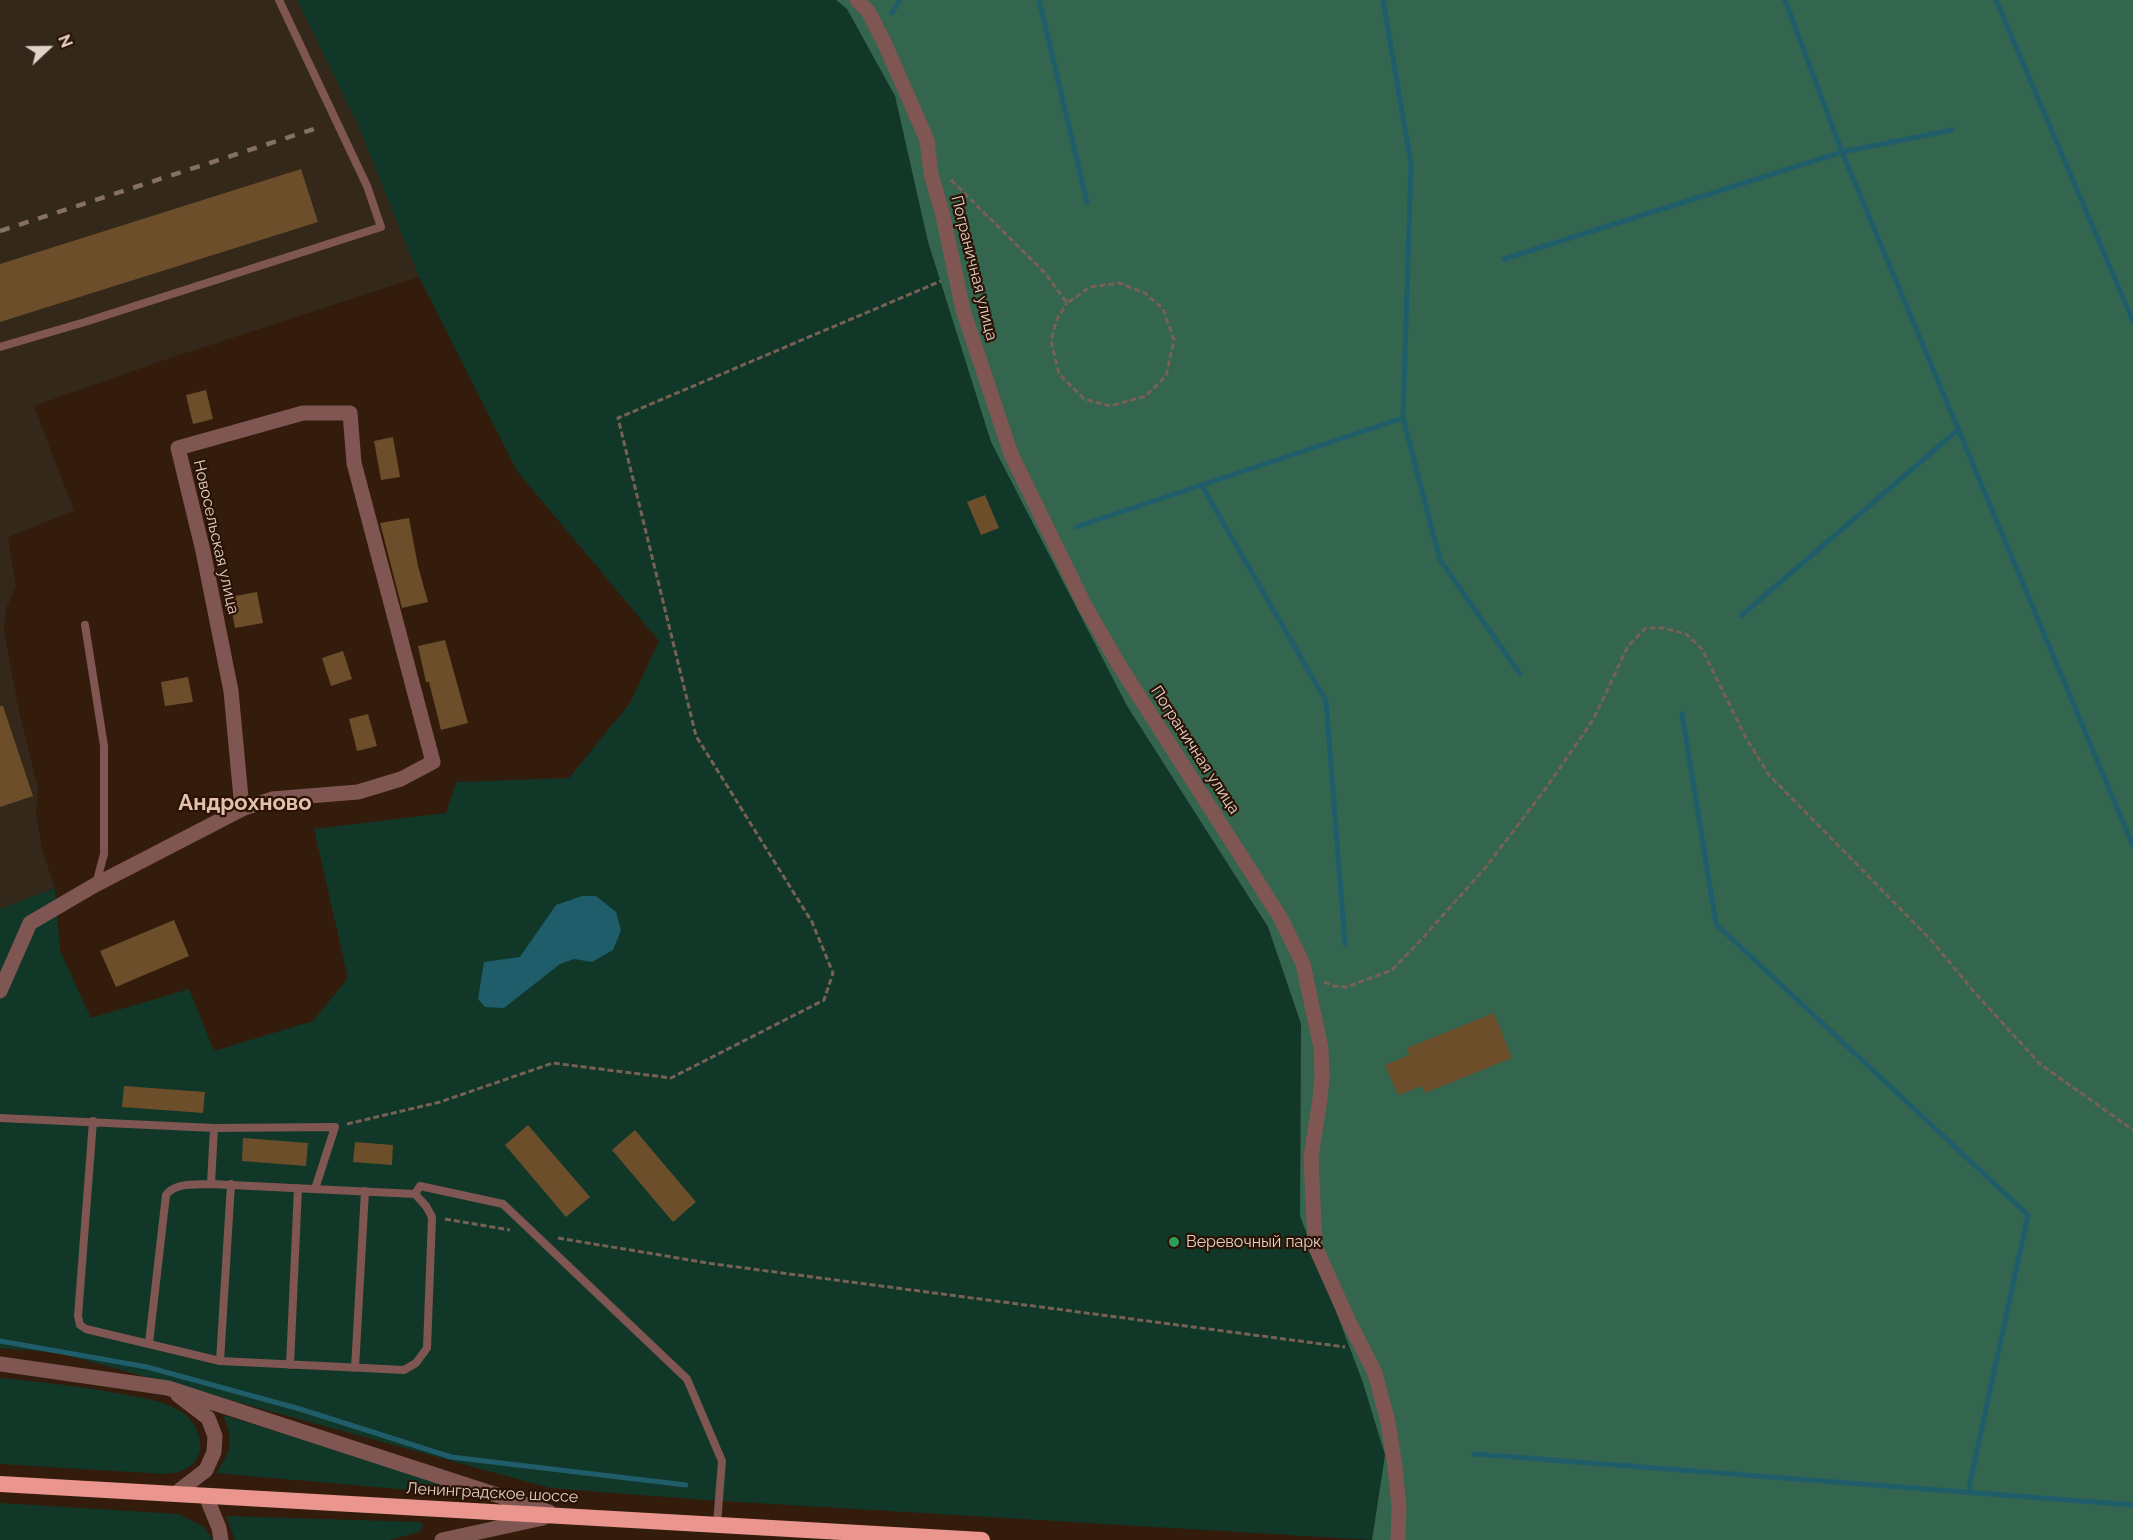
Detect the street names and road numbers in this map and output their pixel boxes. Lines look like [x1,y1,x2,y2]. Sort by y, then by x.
street label: Пограничная улица [947,193,1001,343]
street label: Новосельская улица [189,458,243,616]
street label: Пограничная улица [1146,682,1244,818]
street label: Ленинградское шоссе [405,1479,579,1507]

